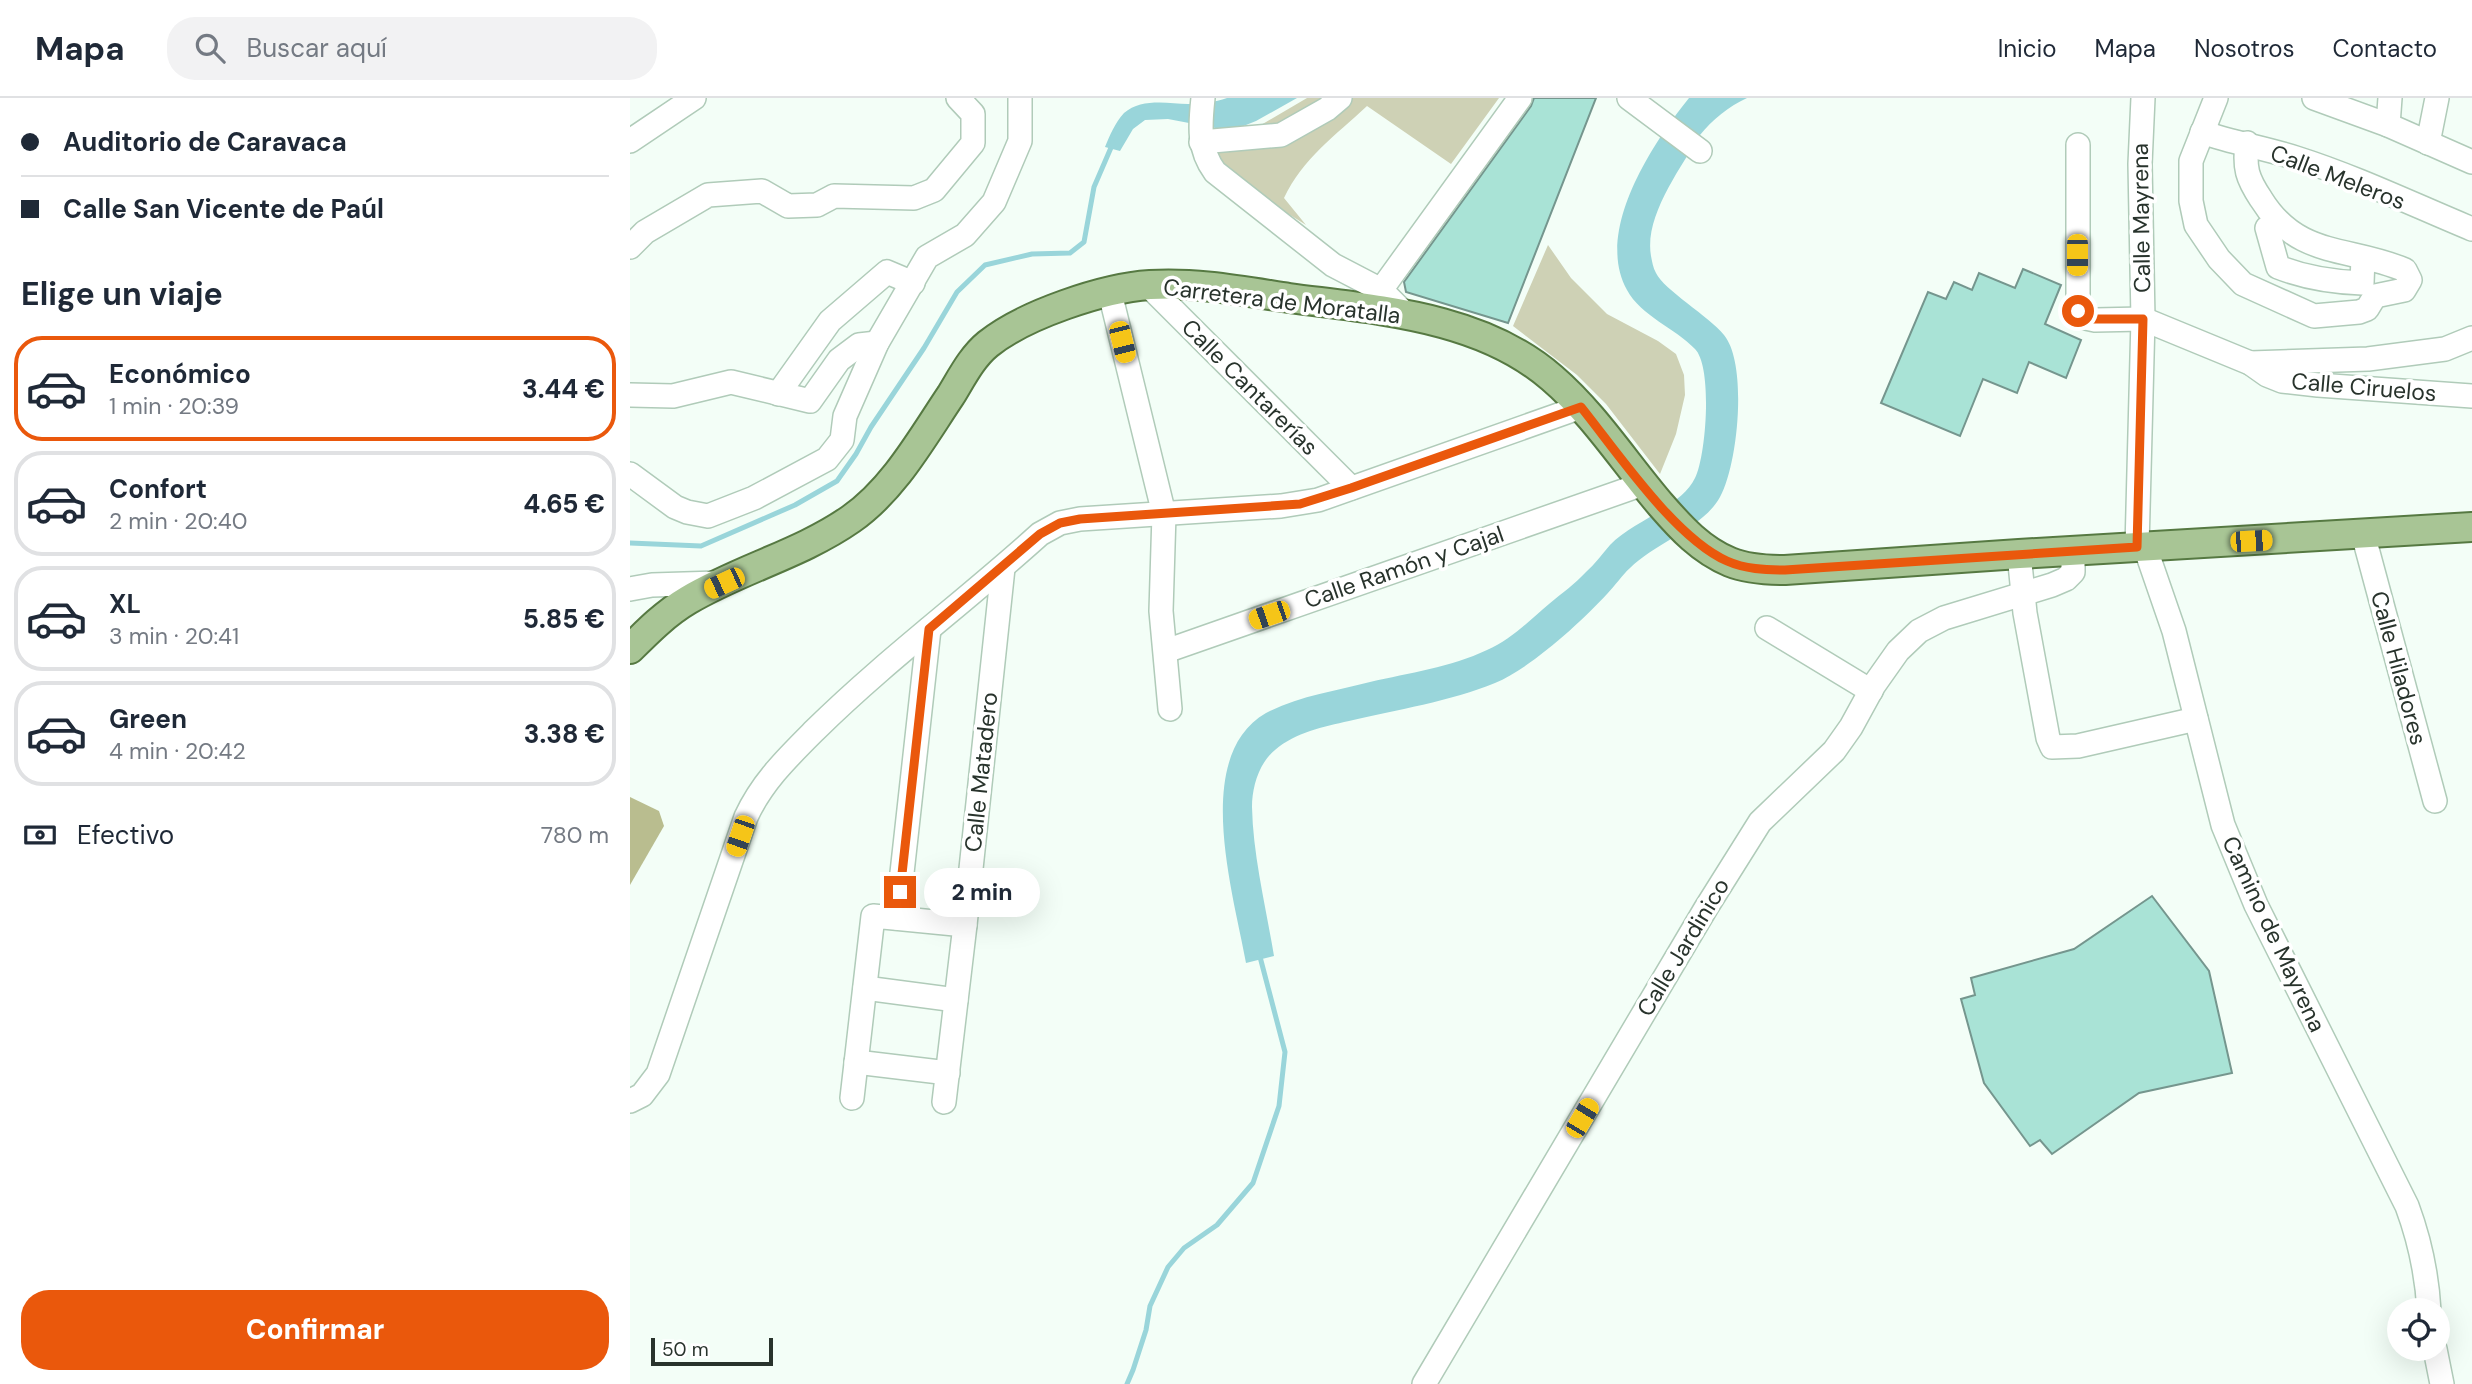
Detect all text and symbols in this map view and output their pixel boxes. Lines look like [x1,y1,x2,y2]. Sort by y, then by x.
search box [167,17,657,80]
text: Mapa [35,27,125,70]
icon: search [191,29,229,67]
text: Buscar aquí [247,31,387,65]
text: Inicio [1998,33,2057,64]
text: Mapa [2095,33,2156,64]
text: Nosotros [2194,33,2295,64]
text: Contacto [2333,33,2437,64]
text: Auditorio de Caravaca [63,125,347,159]
street label: Calle Meleros [2266,137,2410,217]
street label: Calle Mayrena [2125,143,2157,293]
text: Calle San Vicente de Paúl [63,192,384,226]
car [2067,234,2088,276]
street label: Carretera de Moratalla [1162,272,1402,330]
text: Elige un viaje [21,273,223,315]
route start [2062,295,2094,327]
street label: Calle Cantarerías [1175,312,1325,462]
car [1107,319,1138,365]
icon: car [25,357,88,420]
text: Económico [109,357,251,391]
street label: Calle Ciruelos [2290,366,2438,408]
text: 3.44 € [522,372,605,406]
text: 1 min · 20:39 [109,391,239,421]
icon: car [25,472,88,535]
text: Confort [109,472,207,506]
text: 4.65 € [523,487,605,521]
text: 2 min · 20:40 [109,506,247,536]
street label: Calle Ramón y Cajal [1300,519,1508,615]
car [2230,529,2273,553]
car [701,565,748,601]
icon: car [25,587,88,650]
text: XL [109,587,141,621]
street label: Calle Hiladores [2364,588,2434,748]
car [1246,598,1293,632]
text: 5.85 € [523,602,605,636]
text: 3 min · 20:41 [109,621,239,651]
street label: Calle Matadero [958,691,1004,853]
icon: car [25,702,88,765]
text: Green [109,702,187,736]
text: 3.38 € [524,717,605,751]
text: 4 min · 20:42 [109,736,246,766]
car [724,813,757,859]
icon: cash [21,816,59,854]
text: Efectivo [77,818,174,852]
text: 780 m [541,820,609,850]
street label: Camino de Mayrena [2215,831,2333,1037]
callout: 2 min [924,868,1040,916]
street label: Calle Jardinico [1630,872,1736,1022]
route end [884,876,916,908]
text: 2 min [951,877,1013,907]
car [1563,1095,1602,1141]
button: Confirmar [21,1290,609,1370]
map controls [2387,1298,2450,1361]
button: locate [2387,1298,2450,1361]
scale bar [651,1335,774,1367]
text: 50 m [662,1337,709,1362]

